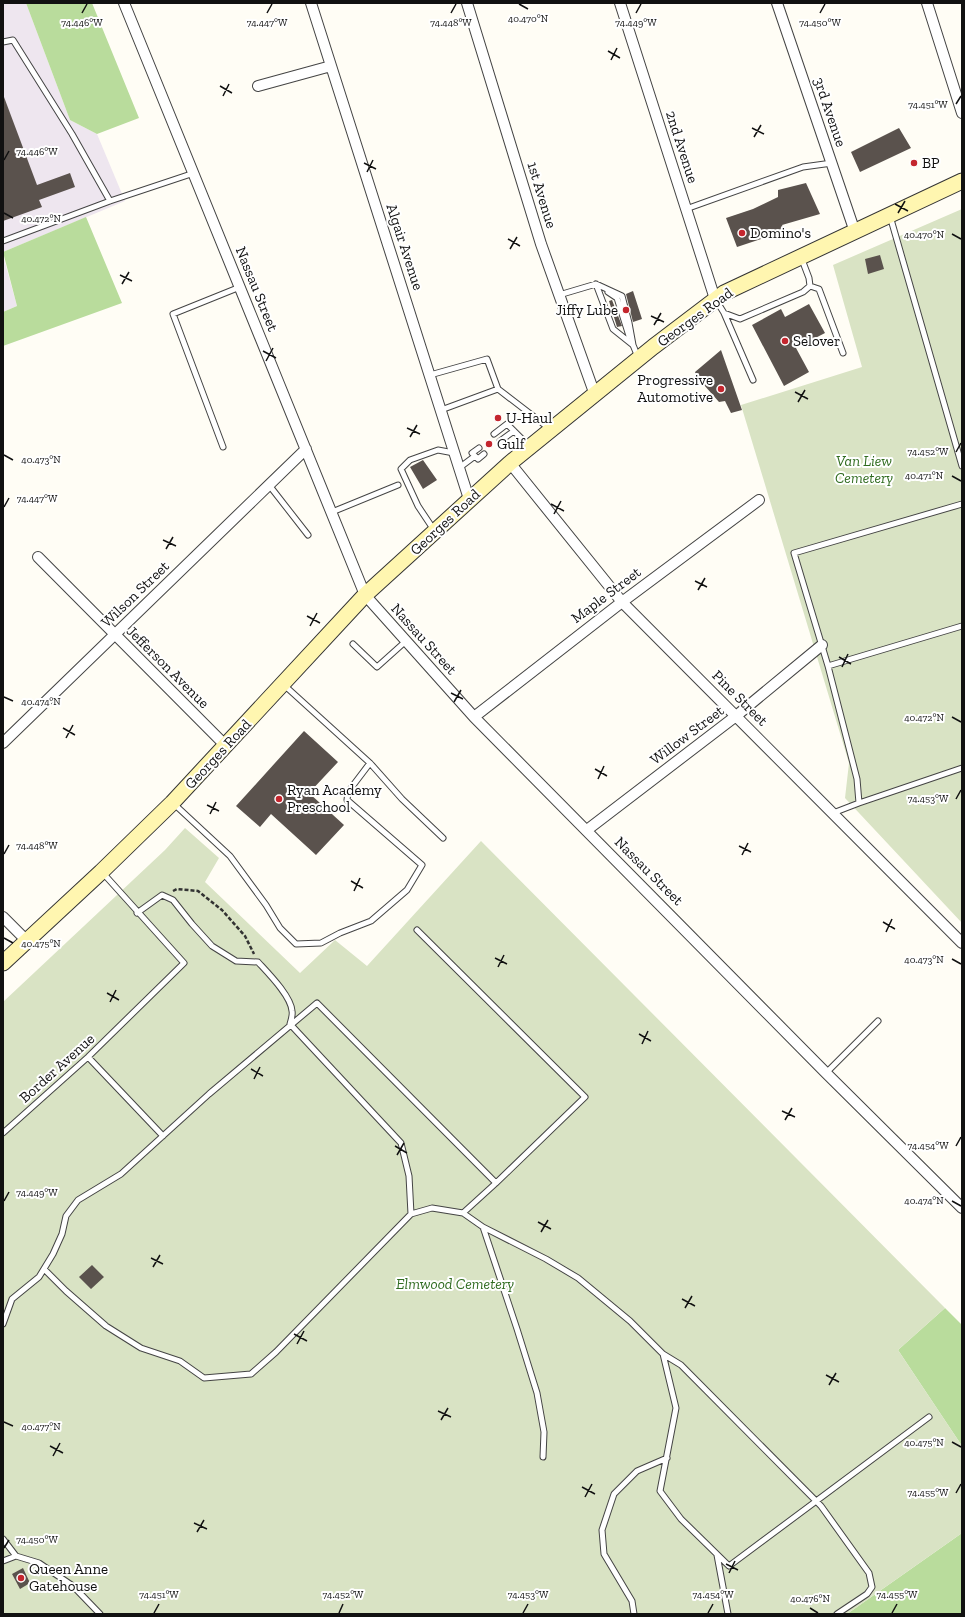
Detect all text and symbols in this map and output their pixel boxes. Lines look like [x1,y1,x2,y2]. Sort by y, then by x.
text: 40.470°N [508,13,549,25]
text: 74.446°W [61,17,103,29]
text: 74.447°W [247,17,288,29]
text: 74.448°W [430,17,472,29]
text: 74.449°W [615,17,657,29]
text: 74.450°W [799,17,841,29]
street label: 3rd Avenue [810,75,850,149]
text: 74.451°W [908,99,948,111]
street label: 2nd Avenue [662,109,702,185]
text: 74.446°W [16,146,58,158]
place label: BP [922,154,940,172]
marker: BP [909,158,919,168]
street label: 1st Avenue [523,160,561,230]
street label: Algair Avenue [383,201,427,293]
text: 40.472°N [21,213,61,225]
place label: Domino's [750,224,811,242]
marker: Domino's [737,228,747,238]
text: 40.470°N [904,229,945,241]
street label: Nassau Street [232,244,282,334]
street label: Georges Road [654,283,737,350]
place label: Jiffy Lube [556,301,618,319]
marker: Jiffy Lube [621,305,631,315]
place label: Selover [793,332,840,350]
marker: Selover [780,336,790,346]
place label: Progressive Automotive [637,371,713,406]
marker: Progressive Automotive [716,384,726,394]
place label: U-Haul [506,409,552,427]
marker: U-Haul [493,413,503,423]
place label: Gulf [497,435,526,453]
marker: Gulf [484,439,494,449]
text: 74.452°W [908,446,949,458]
park label: Van Liew Cemetery [835,452,893,487]
text: 40.473°N [21,454,61,466]
text: 40.471°N [905,470,944,482]
street label: Georges Road [406,485,484,559]
text: 74.447°W [17,493,58,505]
street label: Wilson Street [97,557,173,631]
street label: Maple Street [568,563,645,627]
street label: Nassau Street [387,600,461,679]
street label: Jefferson Avenue [123,622,213,712]
street label: Pine Street [708,666,772,730]
text: 40.474°N [21,696,61,708]
street label: Willow Street [647,701,728,769]
text: 40.472°N [904,712,944,724]
street label: Georges Road [181,715,255,793]
place label: Ryan Academy Preschool [287,781,382,816]
text: 74.453°W [908,793,949,805]
marker: Ryan Academy Preschool [274,794,284,804]
street label: Nassau Street [611,833,687,909]
text: 74.448°W [16,840,58,852]
text: 40.475°N [21,938,61,950]
text: 40.473°N [904,954,944,966]
street label: Border Avenue [16,1030,98,1106]
text: 74.454°W [908,1140,949,1152]
text: 74.449°W [16,1187,58,1199]
text: 40.474°N [904,1195,944,1207]
park label: Elmwood Cemetery [396,1275,514,1293]
text: 40.477°N [21,1421,61,1433]
text: 40.475°N [904,1437,944,1449]
text: 74.455°W [908,1487,949,1499]
text: 74.450°W [16,1534,58,1546]
place label: Queen Anne Gatehouse [29,1560,108,1595]
marker: Queen Anne Gatehouse [16,1573,26,1583]
text: 74.451°W [139,1589,179,1601]
text: 74.452°W [323,1589,364,1601]
text: 74.453°W [508,1589,549,1601]
text: 74.454°W [693,1589,734,1601]
text: 74.455°W [877,1589,918,1601]
text: 40.476°N [790,1593,830,1605]

